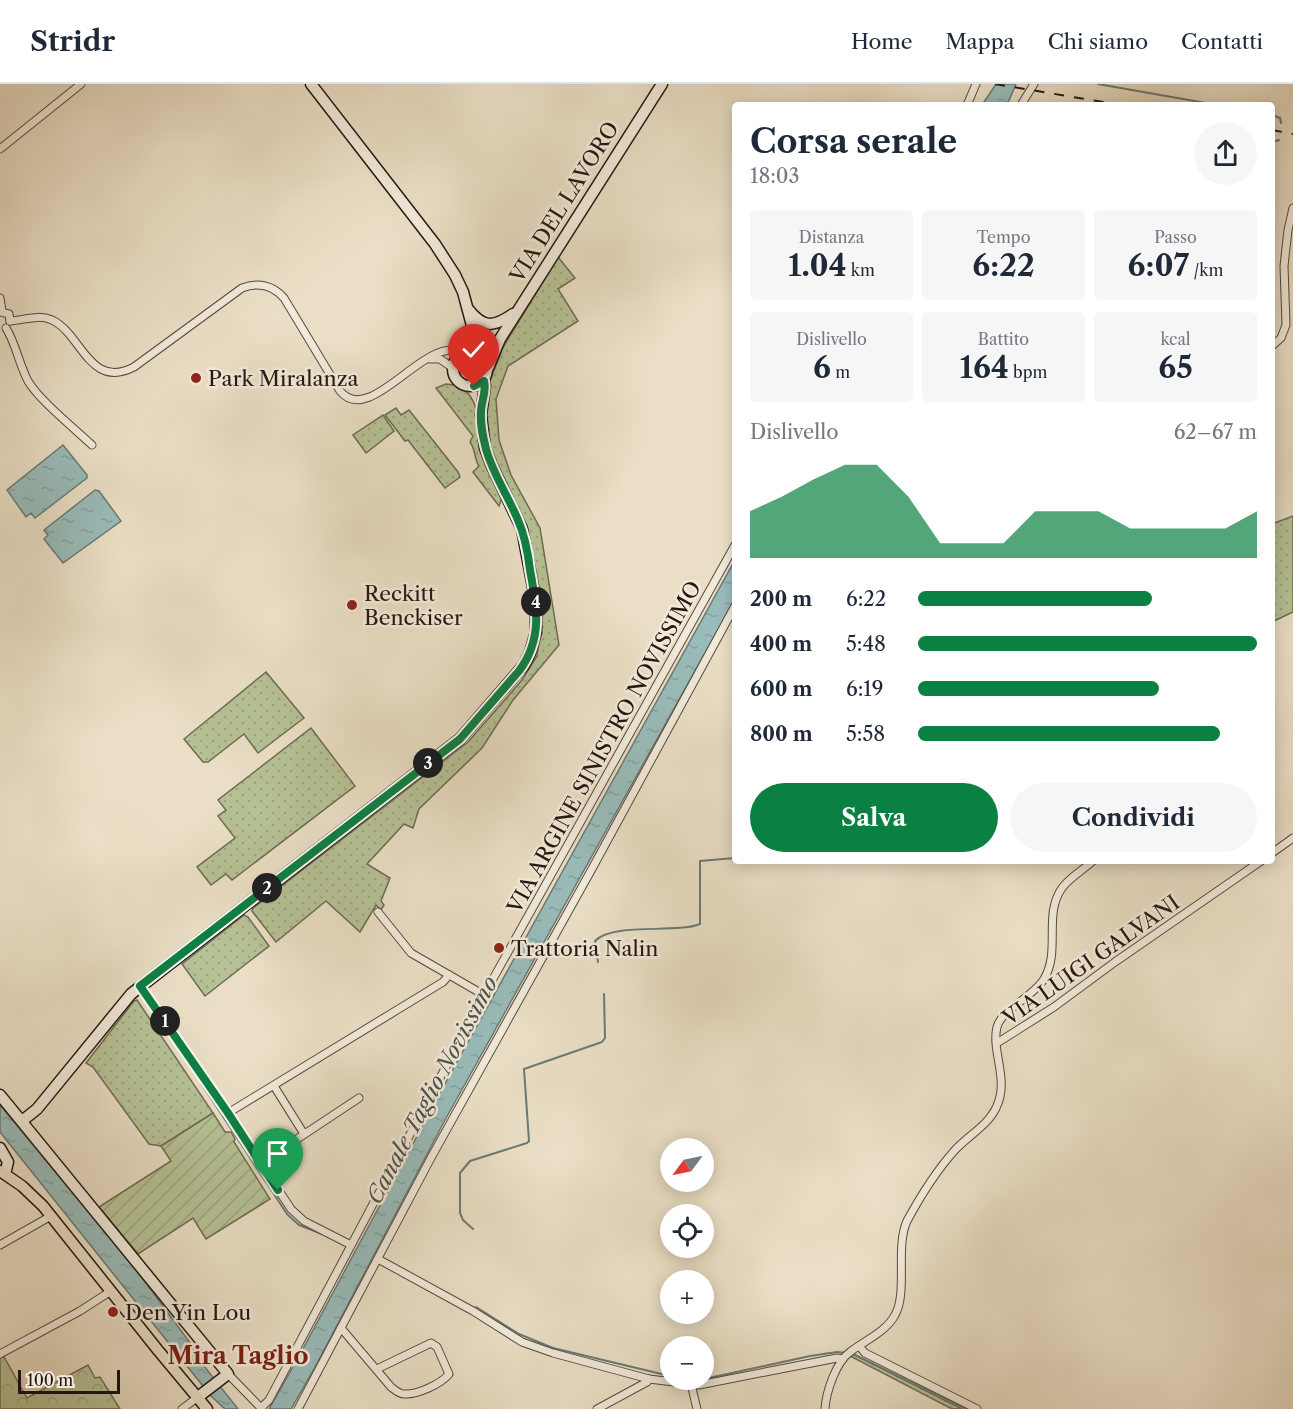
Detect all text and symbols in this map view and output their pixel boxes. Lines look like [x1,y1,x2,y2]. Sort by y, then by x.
text: Stridr [30,24,115,58]
text: Home [851,29,913,54]
text: Mappa [946,29,1015,54]
text: Chi siamo [1048,29,1148,54]
text: Contatti [1181,29,1263,54]
street label: VIA DEL LAVORO [504,117,624,288]
text: Corsa serale [750,121,957,162]
button: share [1194,122,1257,185]
text: 18:03 [750,164,800,188]
text: Distanza [799,227,864,247]
text: Tempo [977,227,1030,247]
text: Passo [1154,227,1197,247]
text: 1.04 [788,247,846,284]
text: 6:22 [972,247,1035,284]
text: 6:07 [1128,247,1189,284]
text: km [846,260,875,280]
text: /km [1189,260,1223,280]
pin [448,324,499,386]
text: Dislivello [796,329,867,349]
text: Battito [978,329,1029,349]
text: kcal [1160,329,1191,349]
icon: check [457,333,490,366]
text: 6 [813,349,831,386]
text: 164 [960,349,1009,386]
text: 65 [1158,349,1193,386]
text: m [831,362,850,382]
text: bpm [1009,362,1047,382]
place label: Park Miralanza [208,366,359,391]
marker: Park Miralanza [189,371,203,385]
text: Dislivello [750,420,838,444]
text: 62–67 m [1174,420,1257,444]
street label: VIA ARGINE SINISTRO NOVISSIMO [501,576,706,918]
place label: Reckitt Benckiser [364,581,463,630]
pin: 4 [521,587,551,617]
text: 200 m [750,587,812,611]
text: 6:22 [846,587,886,611]
text: 4 [531,592,541,612]
marker: Reckitt Benckiser [345,598,359,612]
text: 400 m [750,632,812,656]
text: 5:48 [846,632,886,656]
text: 600 m [750,677,812,701]
text: 6:19 [846,677,883,701]
text: 800 m [750,722,813,746]
text: 5:58 [846,722,885,746]
pin: 3 [413,748,443,778]
text: 3 [423,753,433,773]
button: Salva [750,783,998,852]
button: Condividi [1010,783,1257,852]
pin: 2 [252,873,282,903]
text: 2 [262,878,272,898]
street label: VIA LUIGI GALVANI [997,890,1184,1031]
place label: Trattoria Nalin [511,936,658,961]
marker: Trattoria Nalin [492,941,506,955]
water label: Canale Taglio Novissimo [361,972,503,1208]
pin: 1 [150,1006,180,1036]
text: 1 [161,1011,169,1031]
pin [252,1128,303,1190]
icon: arrive [261,1137,294,1170]
north arrow [660,1138,714,1192]
map controls [660,1138,714,1390]
button: locate [660,1204,714,1258]
button: + [660,1270,714,1324]
place label: Den Yin Lou [125,1300,251,1325]
marker: Den Yin Lou [106,1305,120,1319]
button: − [660,1336,714,1390]
district label: Mira Taglio [167,1341,309,1370]
scale bar [18,1367,120,1394]
text: 100 m [27,1370,73,1390]

